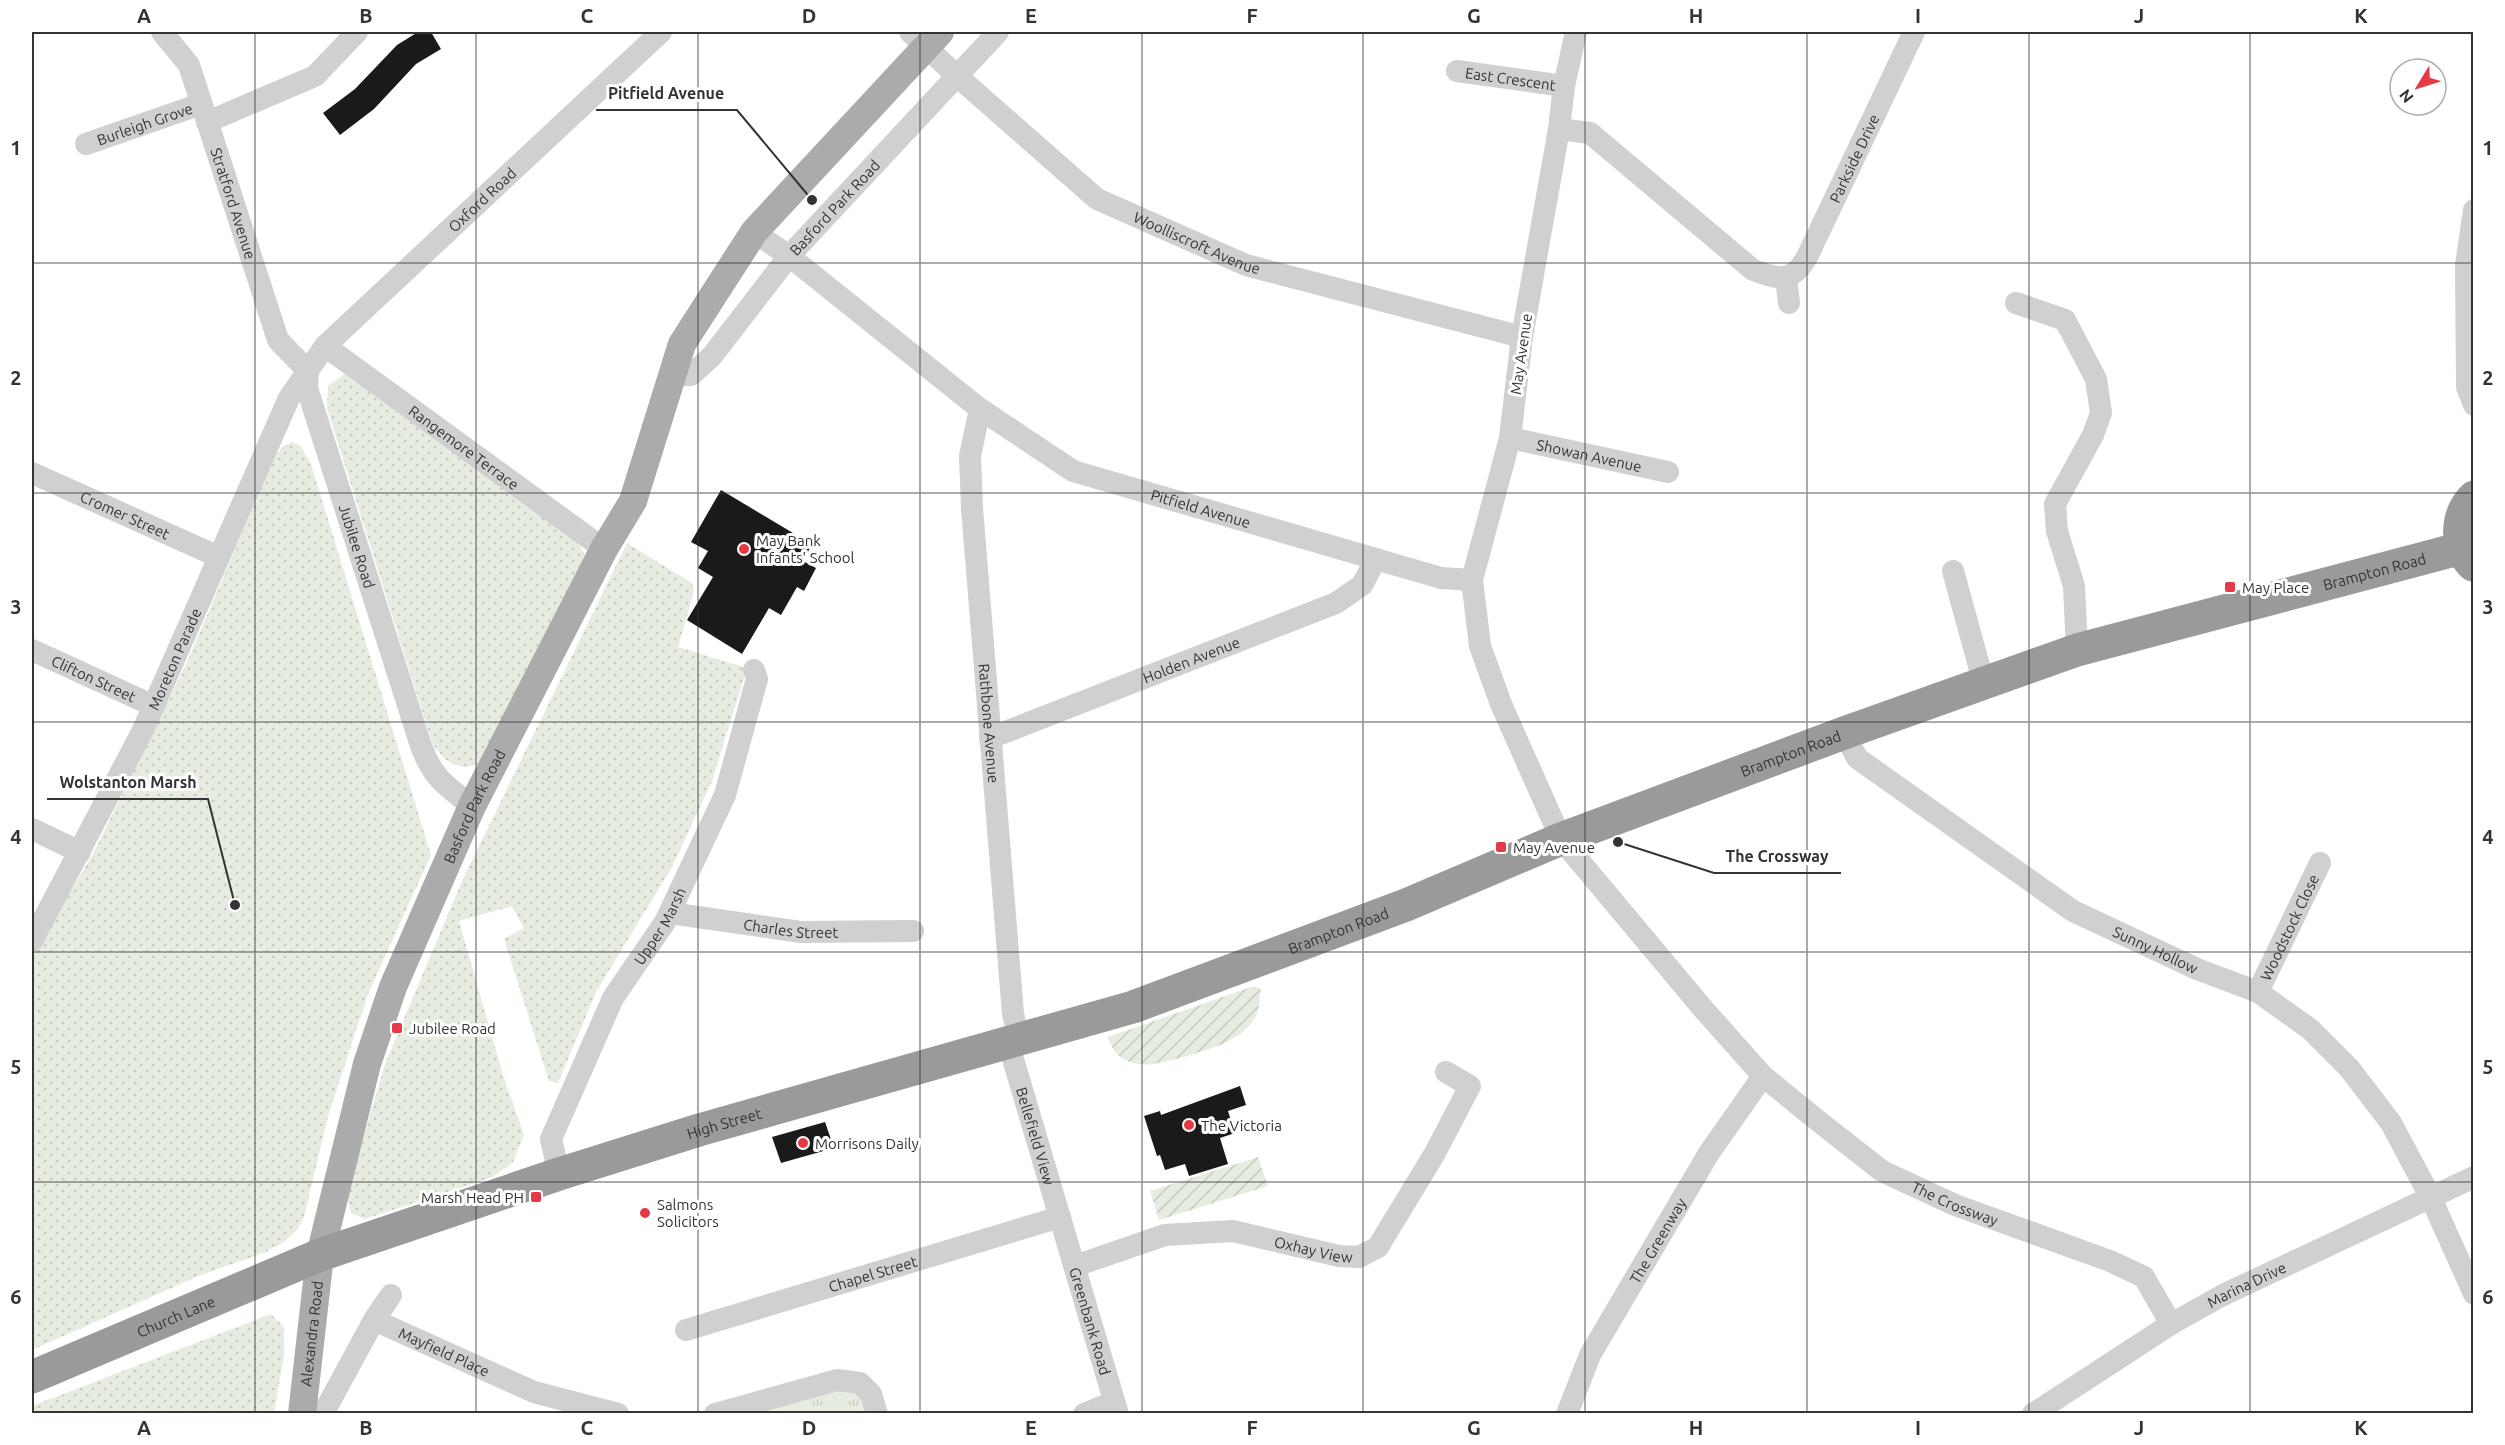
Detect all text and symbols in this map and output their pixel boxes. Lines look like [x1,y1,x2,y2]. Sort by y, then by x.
text: A [137,4,151,27]
text: B [359,4,373,27]
text: C [581,4,594,27]
text: D [802,4,816,27]
text: E [1025,4,1037,27]
text: F [1246,4,1258,27]
text: G [1467,4,1481,27]
text: H [1689,4,1703,27]
text: I [1915,4,1921,27]
text: J [2134,4,2144,27]
text: K [2354,4,2368,27]
north arrow [2388,57,2448,117]
street label: East Crescent [1464,64,1557,93]
callout: Pitfield Avenue [596,76,737,110]
text: Pitfield Avenue [608,84,724,102]
text: N [2395,86,2417,106]
street label: Burleigh Grove [94,99,195,148]
street label: Parkside Drive [1826,111,1882,205]
text: 1 [10,136,22,159]
text: 1 [2482,136,2494,159]
street label: Stratford Avenue [208,145,260,261]
street label: Basford Park Road [786,156,883,259]
street label: Oxford Road [445,164,519,235]
street label: Woolliscroft Avenue [1131,208,1262,277]
street label: May Avenue [1507,312,1535,396]
text: 2 [10,366,22,389]
text: 2 [2482,366,2494,389]
street label: Rangemore Terrace [406,402,522,493]
street label: Showan Avenue [1535,435,1643,475]
street label: Pitfield Avenue [1149,486,1253,531]
street label: Cromer Street [78,487,172,542]
street label: Jubilee Road [336,502,379,590]
place label: May Bank Infants' School [756,532,855,566]
marker: May Bank Infants' School [737,542,751,556]
street label: Brampton Road [2321,549,2428,593]
place label: May Place [2242,579,2309,596]
marker: May Place [2223,580,2237,594]
text: 3 [10,595,22,618]
text: 3 [2482,595,2494,618]
street label: Moreton Parade [144,605,204,713]
street label: Holden Avenue [1140,633,1242,686]
street label: Clifton Street [49,652,139,705]
street label: Rathbone Avenue [976,663,1003,784]
street label: Brampton Road [1738,726,1843,780]
street label: Basford Park Road [440,746,508,866]
callout: Wolstanton Marsh [47,765,208,799]
text: Wolstanton Marsh [59,773,197,791]
text: 4 [10,825,22,848]
text: 4 [2482,825,2494,848]
place label: May Avenue [1513,839,1595,856]
callout: The Crossway [1714,839,1841,873]
marker: May Avenue [1494,840,1508,854]
text: The Crossway [1726,847,1829,865]
street label: Woodstock Close [2256,871,2322,983]
street label: Upper Marsh [630,885,689,968]
street label: Brampton Road [1286,904,1391,957]
street label: Charles Street [742,915,838,941]
street label: Sunny Hollow [2110,922,2201,977]
place label: Jubilee Road [409,1020,496,1037]
marker: Jubilee Road [390,1021,404,1035]
text: 5 [10,1055,22,1078]
text: 5 [2482,1055,2494,1078]
street label: Bellefield View [1013,1085,1058,1187]
street label: High Street [685,1104,763,1142]
place label: The Victoria [1201,1117,1282,1134]
marker: The Victoria [1182,1118,1196,1132]
place label: Morrisons Daily [815,1135,919,1152]
marker: Morrisons Daily [796,1136,810,1150]
street label: The Crossway [1909,1178,2000,1228]
place label: Marsh Head PH [421,1189,524,1206]
marker: Marsh Head PH [529,1190,543,1204]
street label: The Greenway [1626,1195,1689,1286]
place label: Salmons Solicitors [657,1196,719,1230]
marker: Salmons Solicitors [638,1206,652,1220]
street label: Oxhay View [1273,1233,1353,1265]
street label: Chapel Street [826,1252,919,1295]
street label: Marina Drive [2204,1258,2288,1311]
street label: Greenbank Road [1067,1265,1114,1377]
street label: Alexandra Road [297,1280,326,1387]
text: 6 [10,1285,22,1308]
text: 6 [2482,1285,2494,1308]
street label: Church Lane [134,1292,217,1340]
street label: Mayfield Place [396,1324,492,1379]
text: A [137,1416,151,1439]
text: B [359,1416,373,1439]
text: C [581,1416,594,1439]
text: D [802,1416,816,1439]
text: E [1025,1416,1037,1439]
text: F [1246,1416,1258,1439]
text: G [1467,1416,1481,1439]
text: H [1689,1416,1703,1439]
text: I [1915,1416,1921,1439]
text: J [2134,1416,2144,1439]
text: K [2354,1416,2368,1439]

